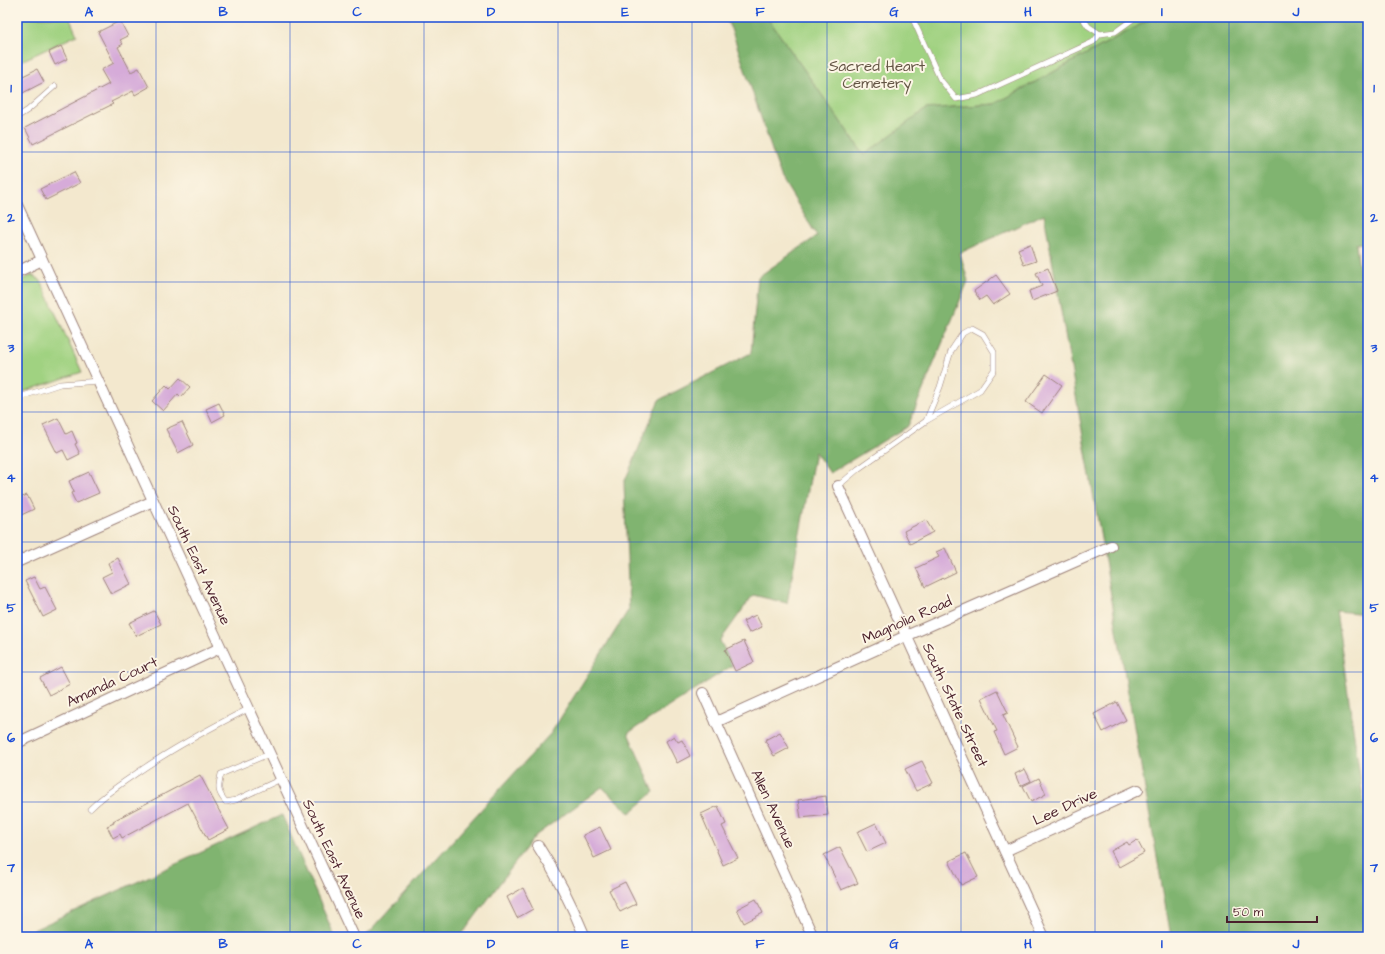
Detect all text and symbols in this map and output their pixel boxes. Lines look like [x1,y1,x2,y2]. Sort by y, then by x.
text: A [85,3,94,21]
text: B [218,3,228,21]
text: C [352,3,362,21]
text: D [487,3,496,21]
text: E [621,3,629,21]
text: F [755,3,765,21]
text: G [889,3,899,21]
text: H [1024,3,1032,21]
text: I [1161,3,1163,21]
text: J [1292,3,1300,21]
park label: Sacred Heart Cemetery [829,56,925,95]
text: 1 [10,79,12,97]
text: 1 [1373,79,1375,97]
text: 2 [6,209,15,227]
text: 2 [1369,209,1378,227]
text: 3 [7,339,15,357]
text: 3 [1370,339,1378,357]
text: 4 [7,469,16,487]
text: 4 [1370,469,1379,487]
street label: South East Avenue [162,502,236,628]
street label: Magnolia Road [859,591,956,650]
text: 5 [6,599,16,617]
text: 5 [1369,599,1379,617]
street label: South State Street [917,639,993,771]
street label: Amanda Court [63,652,161,712]
text: 6 [7,729,16,747]
text: 6 [1370,729,1379,747]
street label: Allen Avenue [746,766,800,852]
street label: Lee Drive [1029,783,1101,831]
street label: South East Avenue [297,796,371,922]
text: 7 [6,859,16,877]
text: 7 [1369,859,1379,877]
scale bar [1227,898,1317,924]
text: 50 m [1233,904,1264,921]
text: A [85,935,94,953]
text: B [218,935,228,953]
text: C [352,935,362,953]
text: D [487,935,496,953]
text: E [621,935,629,953]
text: F [755,935,765,953]
text: G [889,935,899,953]
text: H [1024,935,1032,953]
text: I [1161,935,1163,953]
text: J [1292,935,1300,953]

